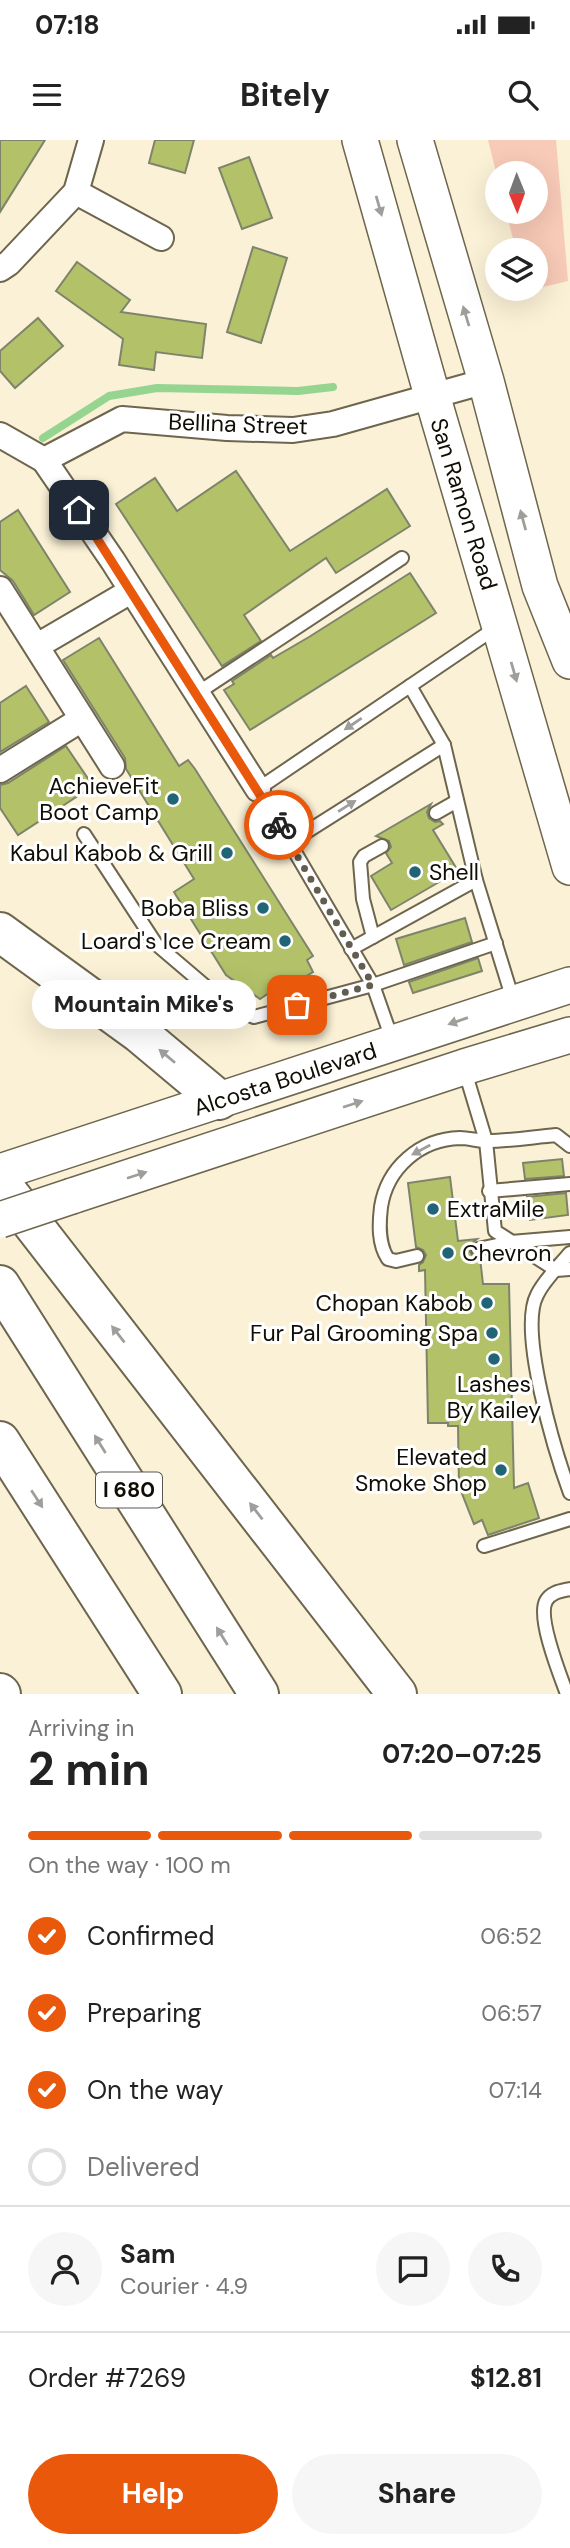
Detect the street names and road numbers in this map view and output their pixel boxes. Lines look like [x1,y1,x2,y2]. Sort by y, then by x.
street label: Bellina Street [168,407,308,441]
street label: San Ramon Road [424,414,504,594]
street label: Alcosta Boulevard [190,1035,380,1123]
road number: I 680 [96,1472,162,1508]

